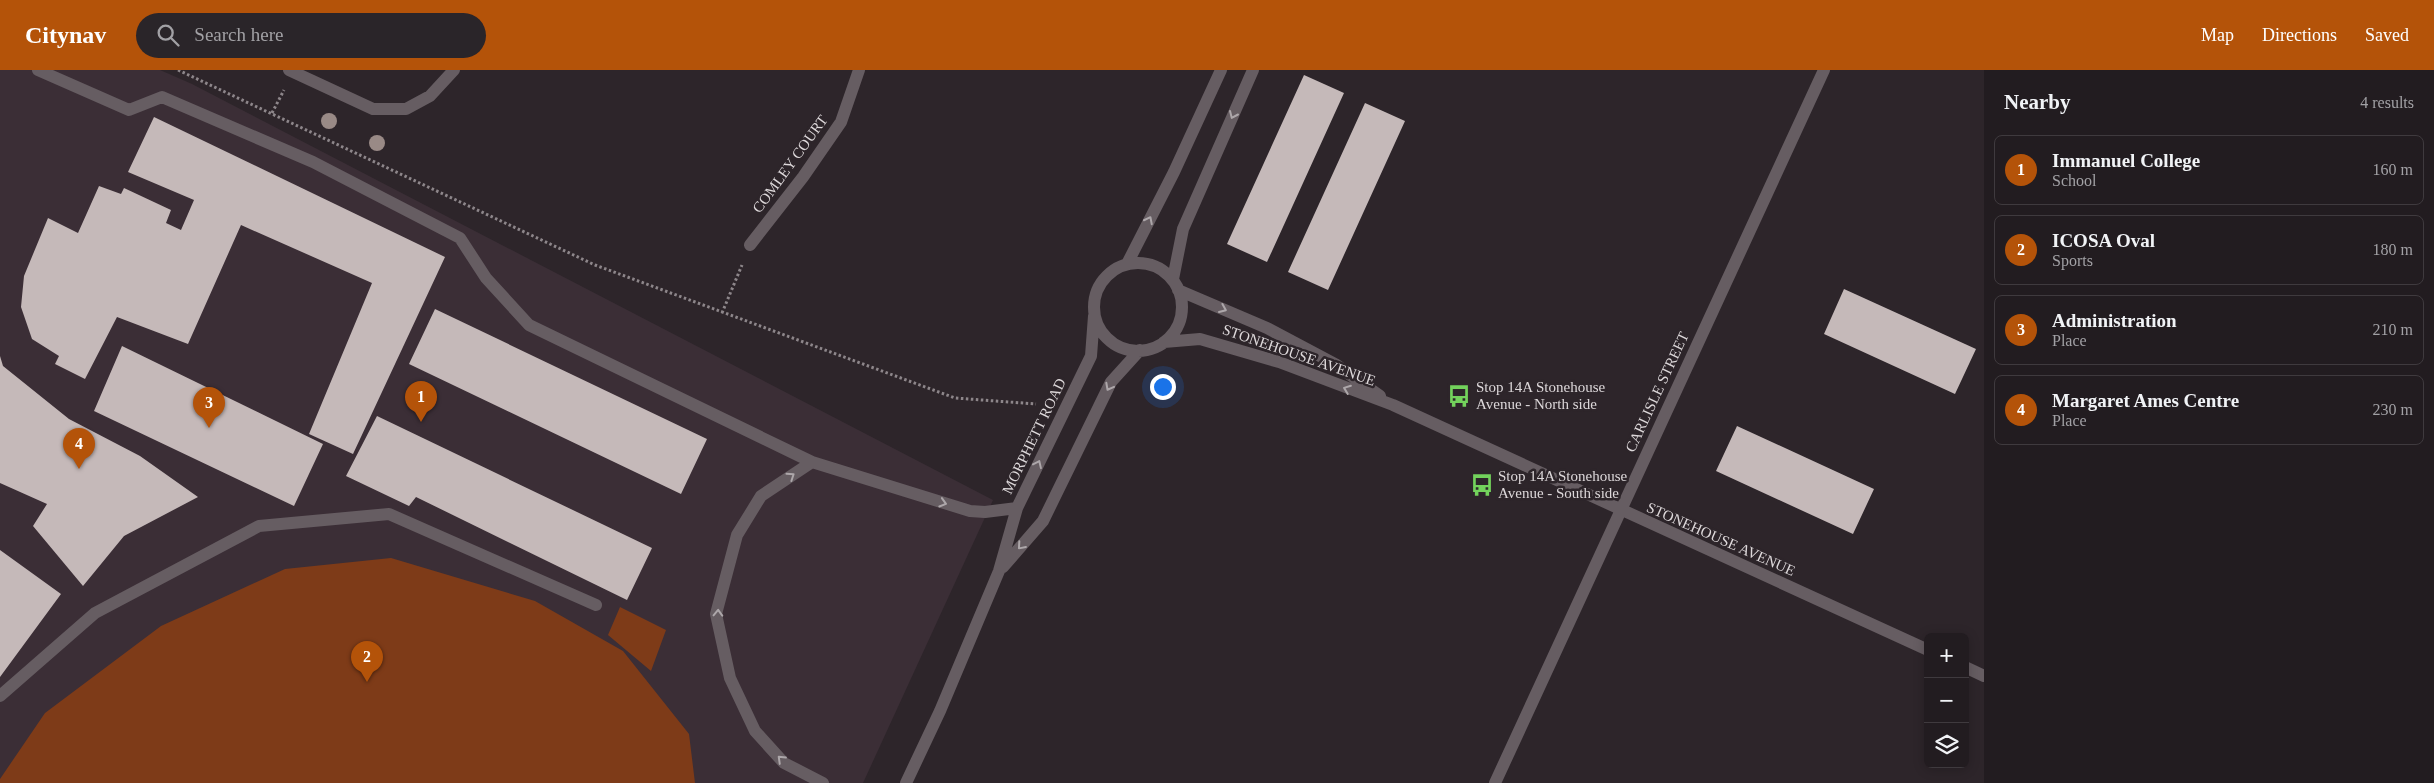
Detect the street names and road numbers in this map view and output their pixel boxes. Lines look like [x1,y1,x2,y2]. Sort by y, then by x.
street label: COMLEY COURT [749,112,831,216]
street label: STONEHOUSE AVENUE [1220,321,1378,389]
street label: CARLISLE STREET [1622,330,1692,454]
street label: MORPHETT ROAD [999,375,1069,497]
street label: STONEHOUSE AVENUE [1644,499,1798,579]

